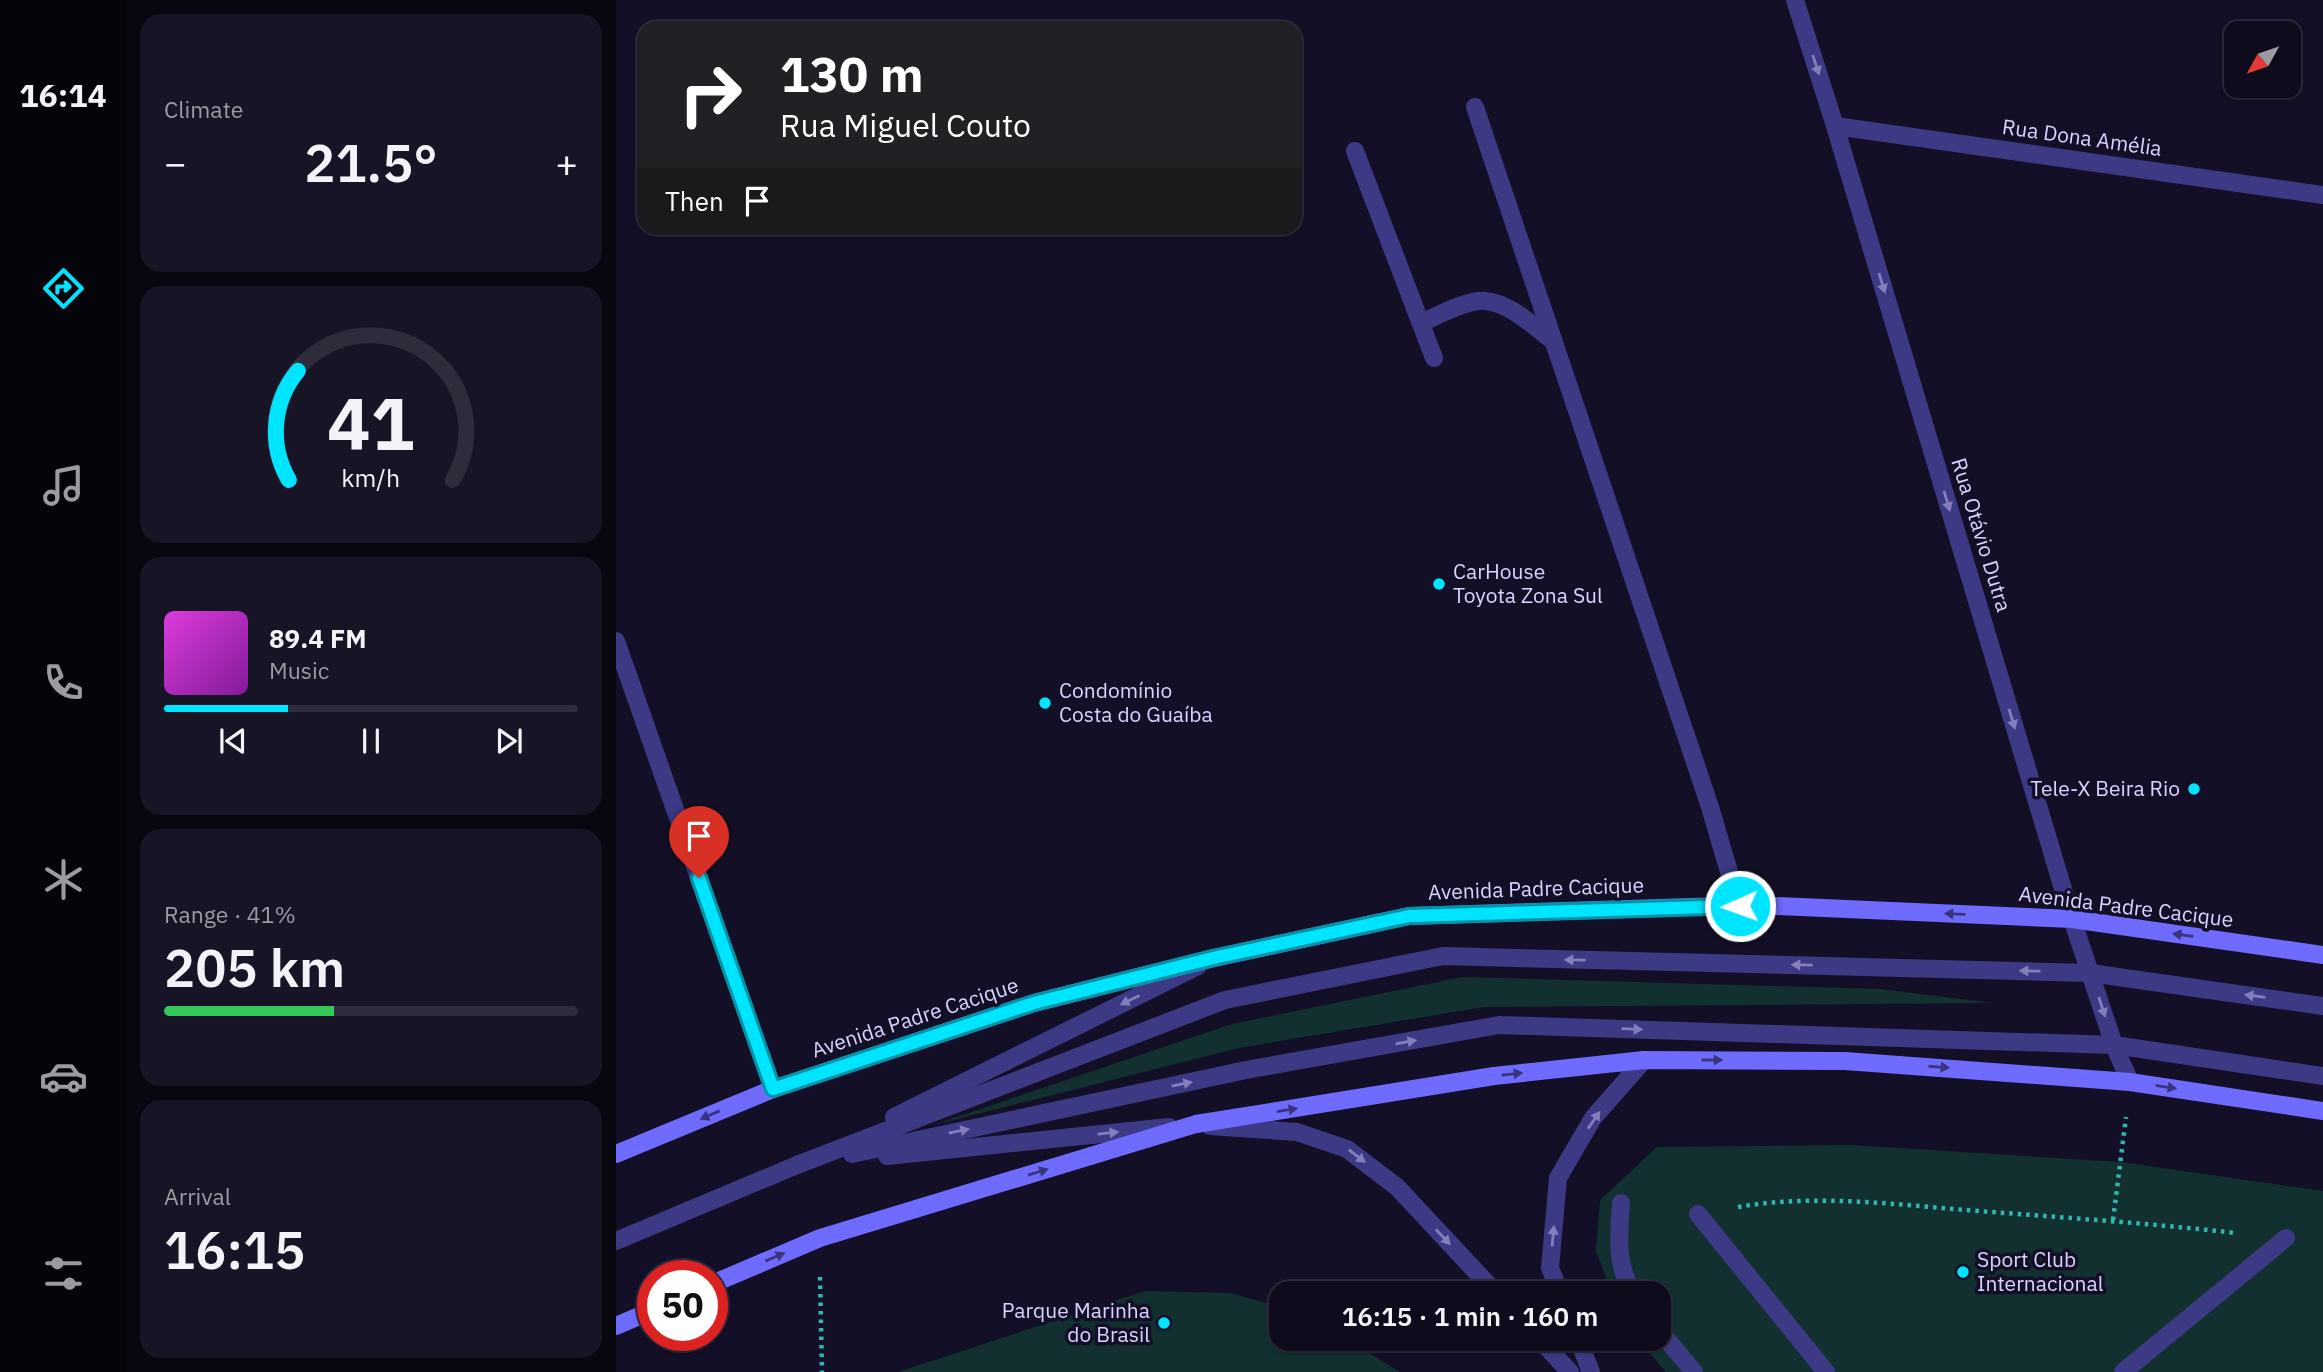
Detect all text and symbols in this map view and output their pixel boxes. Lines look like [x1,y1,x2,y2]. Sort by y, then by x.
north arrow [2224,21,2301,98]
map controls [2224,21,2301,98]
text: 130 m [780,42,924,105]
icon: right [665,49,756,140]
one-way arrow [1811,55,1821,76]
text: 16:14 [19,74,107,116]
text: Climate [164,94,243,124]
text: Rua Miguel Couto [780,104,1031,146]
street label: Rua Dona Amélia [2000,112,2164,162]
text: 21.5° [304,129,438,196]
text: − [164,138,187,187]
text: + [555,138,578,187]
icon: arrive [738,182,776,220]
text: Then [665,184,724,218]
icon: directions [39,264,88,313]
one-way arrow [1877,272,1887,293]
text: 41 [327,376,415,471]
street label: Rua Otávio Dutra [1945,454,2019,615]
icon: music [39,461,88,510]
text: km/h [342,461,400,494]
one-way arrow [1943,490,1953,511]
place label: CarHouse Toyota Zona Sul [1453,557,1603,609]
marker: CarHouse Toyota Zona Sul [1431,576,1447,592]
text: 89.4 FM [269,621,367,655]
text: Music [269,655,329,685]
icon: phone [39,658,88,707]
place label: Condomínio Costa do Guaíba [1059,676,1213,728]
marker: Condomínio Costa do Guaíba [1037,695,1053,711]
one-way arrow [2008,708,2018,729]
icon: previous [214,722,252,760]
icon: pause [352,722,390,760]
icon: next [490,722,528,760]
place label: Tele-X Beira Rio [2030,774,2180,802]
marker: Tele-X Beira Rio [2186,781,2202,797]
pin [669,806,729,878]
icon: arrive [680,817,718,855]
icon: climate [39,855,88,904]
position arrow [1703,869,1777,943]
street label: Avenida Padre Cacique [1428,870,1644,906]
street label: Avenida Padre Cacique [2017,879,2235,933]
text: Range · 41% [164,899,296,929]
one-way arrow [1944,908,1966,919]
one-way arrow [2172,929,2194,940]
text: 205 km [164,934,345,1001]
one-way arrow [1563,954,1585,965]
one-way arrow [1791,960,1813,971]
one-way arrow [2018,966,2040,977]
street label: Avenida Padre Cacique [808,970,1022,1064]
one-way arrow [2244,990,2266,1001]
one-way arrow [1120,994,1140,1005]
one-way arrow [2097,997,2107,1018]
one-way arrow [1621,1024,1643,1035]
one-way arrow [1395,1036,1417,1047]
icon: car [39,1052,88,1101]
one-way arrow [1701,1054,1723,1066]
one-way arrow [1928,1062,1950,1073]
one-way arrow [1501,1069,1523,1080]
one-way arrow [1171,1078,1193,1089]
one-way arrow [2155,1082,2177,1093]
one-way arrow [1276,1104,1298,1115]
one-way arrow [700,1109,720,1121]
one-way arrow [1587,1111,1601,1129]
one-way arrow [948,1125,970,1136]
one-way arrow [1098,1128,1120,1139]
one-way arrow [1347,1148,1365,1163]
one-way arrow [1027,1167,1048,1177]
text: Arrival [164,1181,231,1211]
text: 16:15 [164,1216,305,1283]
one-way arrow [1547,1225,1558,1247]
one-way arrow [1435,1228,1451,1245]
place label: Sport Club Internacional [1977,1245,2104,1297]
icon: filters [39,1249,88,1298]
one-way arrow [765,1252,786,1263]
speed limit sign: 50 [637,1260,728,1351]
marker: Sport Club Internacional [1955,1264,1971,1280]
place label: Parque Marinha do Brasil [1002,1296,1150,1348]
text: 16:15 · 1 min · 160 m [1342,1299,1598,1333]
marker: Parque Marinha do Brasil [1156,1315,1172,1331]

